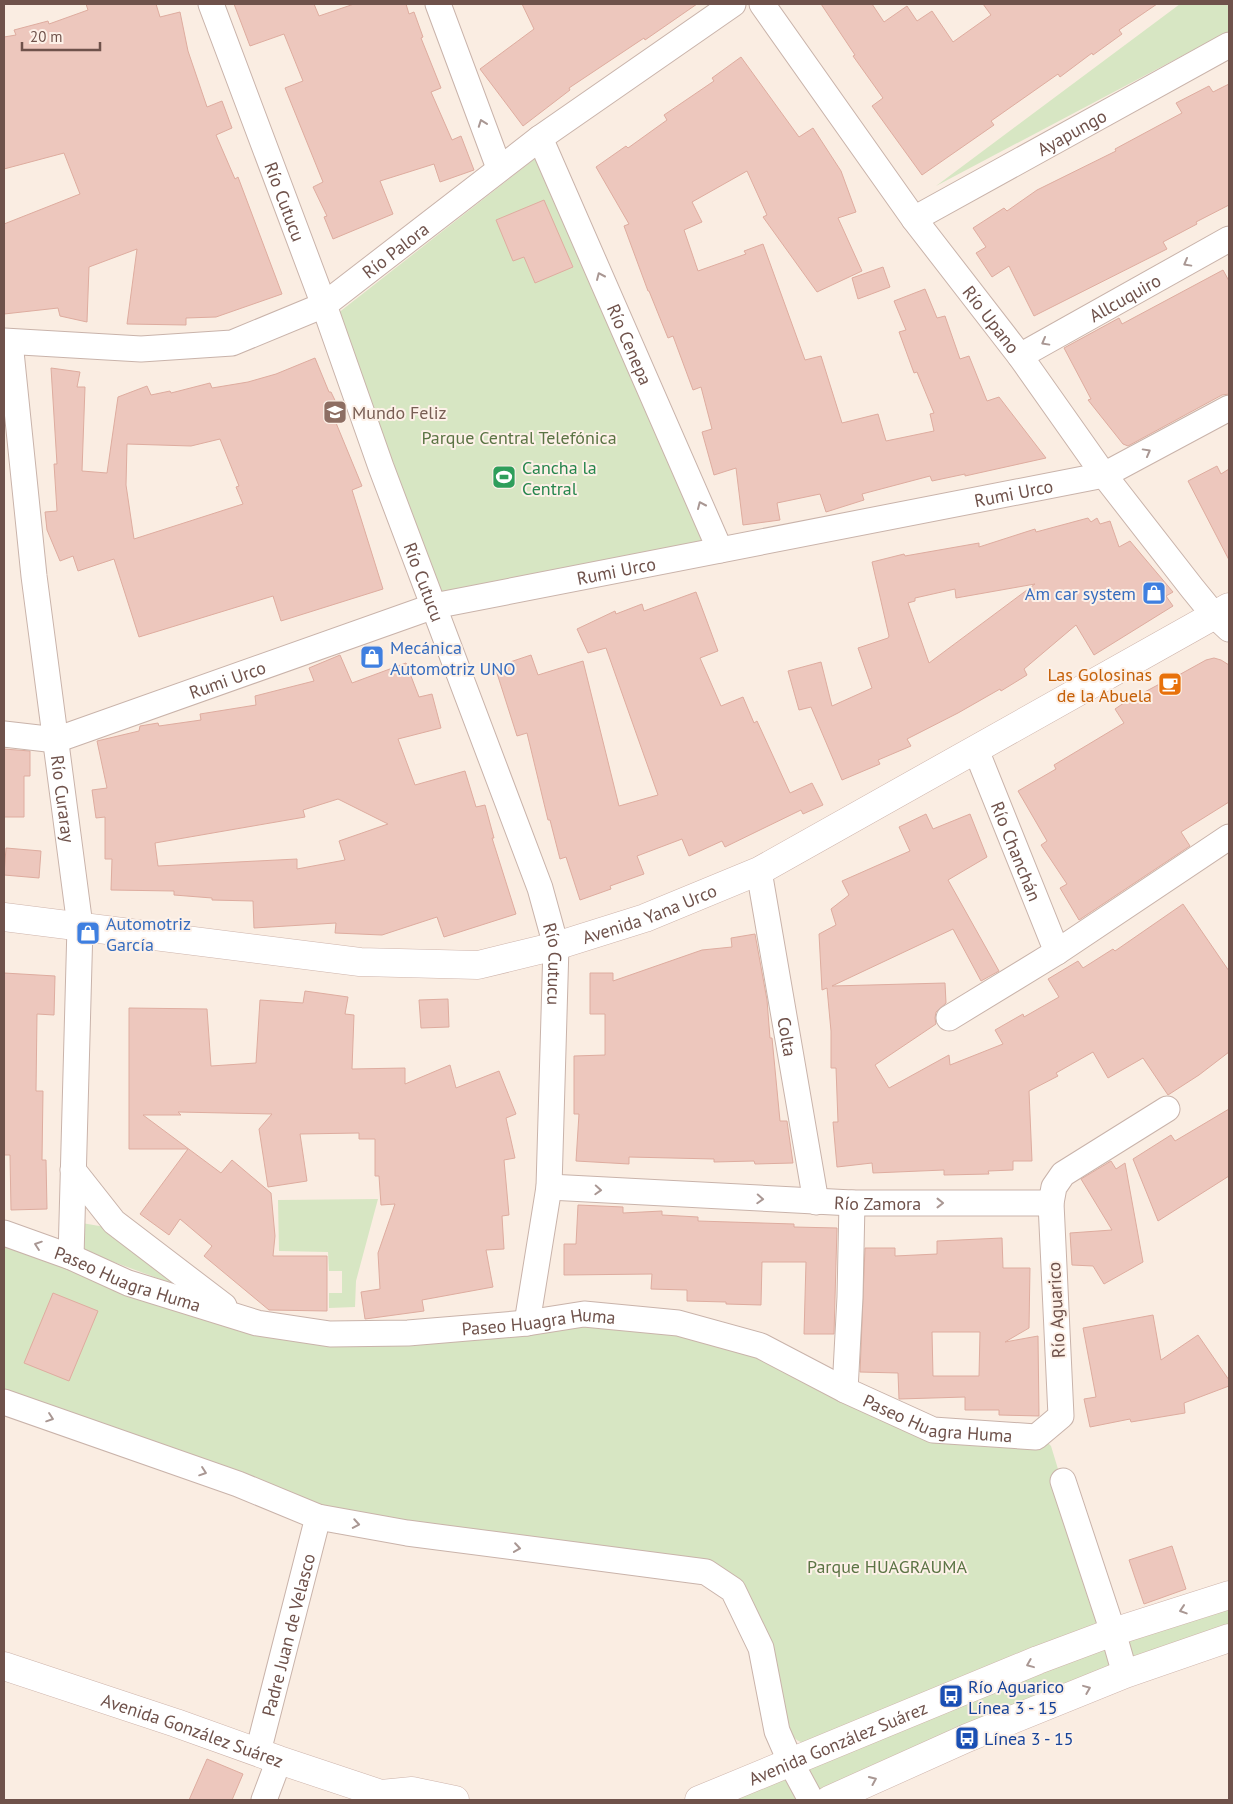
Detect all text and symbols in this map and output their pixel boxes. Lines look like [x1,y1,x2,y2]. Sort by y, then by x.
scale bar [22,20,100,52]
text: 20 m [30,27,63,46]
street label: Ayapungo [1033,104,1110,160]
one-way arrow [478,119,488,127]
street label: Río Cutucu [260,159,311,245]
street label: Río Palora [357,217,433,283]
one-way arrow [1183,257,1192,267]
street label: Allcuquiro [1085,268,1165,327]
one-way arrow [596,272,607,281]
street label: Río Upano [958,281,1025,358]
street label: Río Cenepa [602,300,658,388]
one-way arrow [1041,336,1050,346]
school or university icon: Mundo Feliz [322,399,348,425]
place label: Mundo Feliz [352,401,447,424]
park label: Parque Central Telefónica [421,426,617,449]
one-way arrow [1142,448,1151,458]
place label: Cancha la Central [522,456,597,500]
sports icon: Cancha la Central [491,464,517,490]
street label: Rumi Urco [972,474,1055,512]
one-way arrow [696,501,707,510]
street label: Río Cutucu [399,539,450,625]
street label: Rumi Urco [575,551,657,589]
shop icon: Am car system [1141,580,1167,606]
place label: Am car system [1025,582,1136,605]
place label: Mecánica Automotriz UNO [390,636,516,680]
shop icon: Mecánica Automotriz UNO [359,644,385,670]
street label: Rumi Urco [186,655,269,703]
place label: Las Golosinas de la Abuela [1047,663,1152,707]
cafe icon: Las Golosinas de la Abuela [1157,671,1183,697]
street label: Río Curaray [46,754,81,845]
street label: Río Chanchán [986,798,1047,904]
street label: Avenida Yana Urco [579,878,720,949]
place label: Automotriz García [106,912,191,956]
shop icon: Automotriz García [75,920,101,946]
street label: Río Cutucu [539,920,567,1005]
street label: Colta [773,1015,802,1058]
one-way arrow [594,1184,602,1195]
street label: Río Zamora [833,1191,921,1215]
one-way arrow [756,1193,764,1204]
one-way arrow [936,1198,944,1208]
one-way arrow [34,1241,42,1251]
street label: Paseo Huagra Huma [51,1241,204,1316]
street label: Río Aguarico [1042,1261,1070,1359]
street label: Paseo Huagra Huma [461,1302,617,1340]
street label: Paseo Huagra Huma [860,1388,1013,1447]
one-way arrow [45,1412,53,1422]
one-way arrow [198,1466,207,1476]
one-way arrow [352,1518,361,1528]
one-way arrow [513,1542,521,1553]
street label: Padre Juan de Velasco [256,1551,320,1719]
park label: Parque HUAGRAUMA [807,1555,967,1578]
one-way arrow [1179,1604,1188,1614]
one-way arrow [1026,1657,1035,1668]
place label: Río Aguarico Línea 3 - 15 [968,1675,1064,1719]
bus stop icon: Río Aguarico Línea 3 - 15 [938,1683,964,1709]
one-way arrow [1082,1685,1091,1695]
street label: Avenida González Suárez [99,1688,287,1772]
street label: Avenida González Suárez [745,1696,930,1790]
bus stop icon: Línea 3 - 15 [954,1725,980,1751]
place label: Línea 3 - 15 [984,1727,1074,1750]
one-way arrow [868,1776,877,1787]

